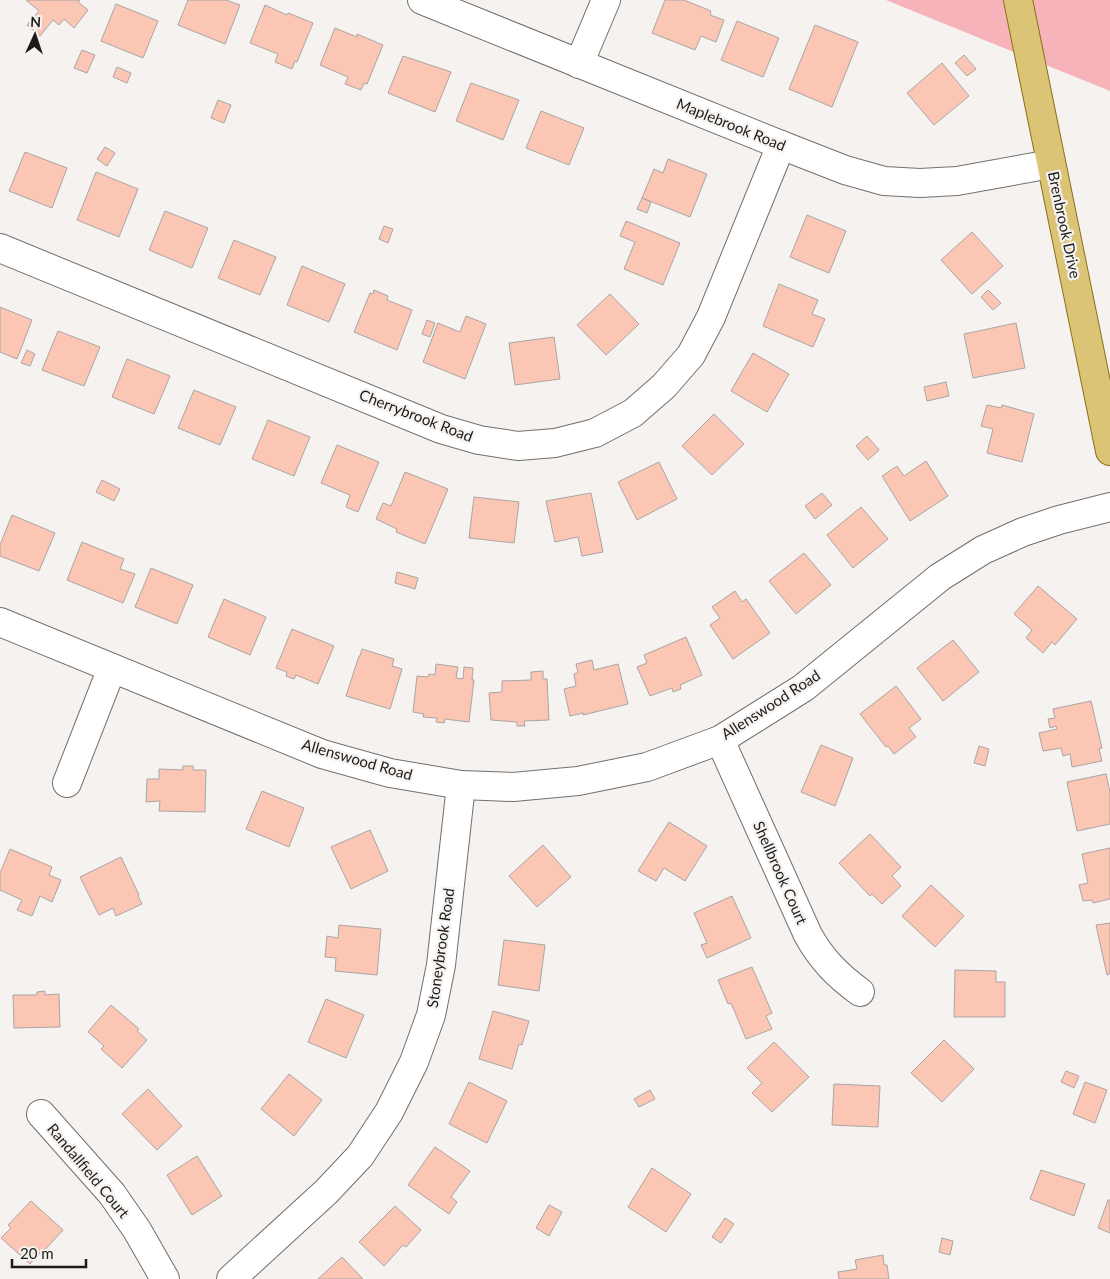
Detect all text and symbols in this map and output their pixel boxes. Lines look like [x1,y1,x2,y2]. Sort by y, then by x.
north arrow [10,10,60,60]
text: N [30,13,42,30]
street label: Maplebrook Road [674,94,789,154]
street label: Brenbrook Drive [1045,170,1085,280]
street label: Cherrybrook Road [357,385,476,445]
street label: Allenswood Road [718,666,823,743]
street label: Allenswood Road [300,735,415,783]
street label: Shellbrook Court [750,818,812,928]
street label: Stoneybrook Road [423,887,457,1009]
street label: Randallfield Court [44,1119,134,1222]
scale bar [12,1236,86,1268]
text: 20 m [20,1244,54,1262]

